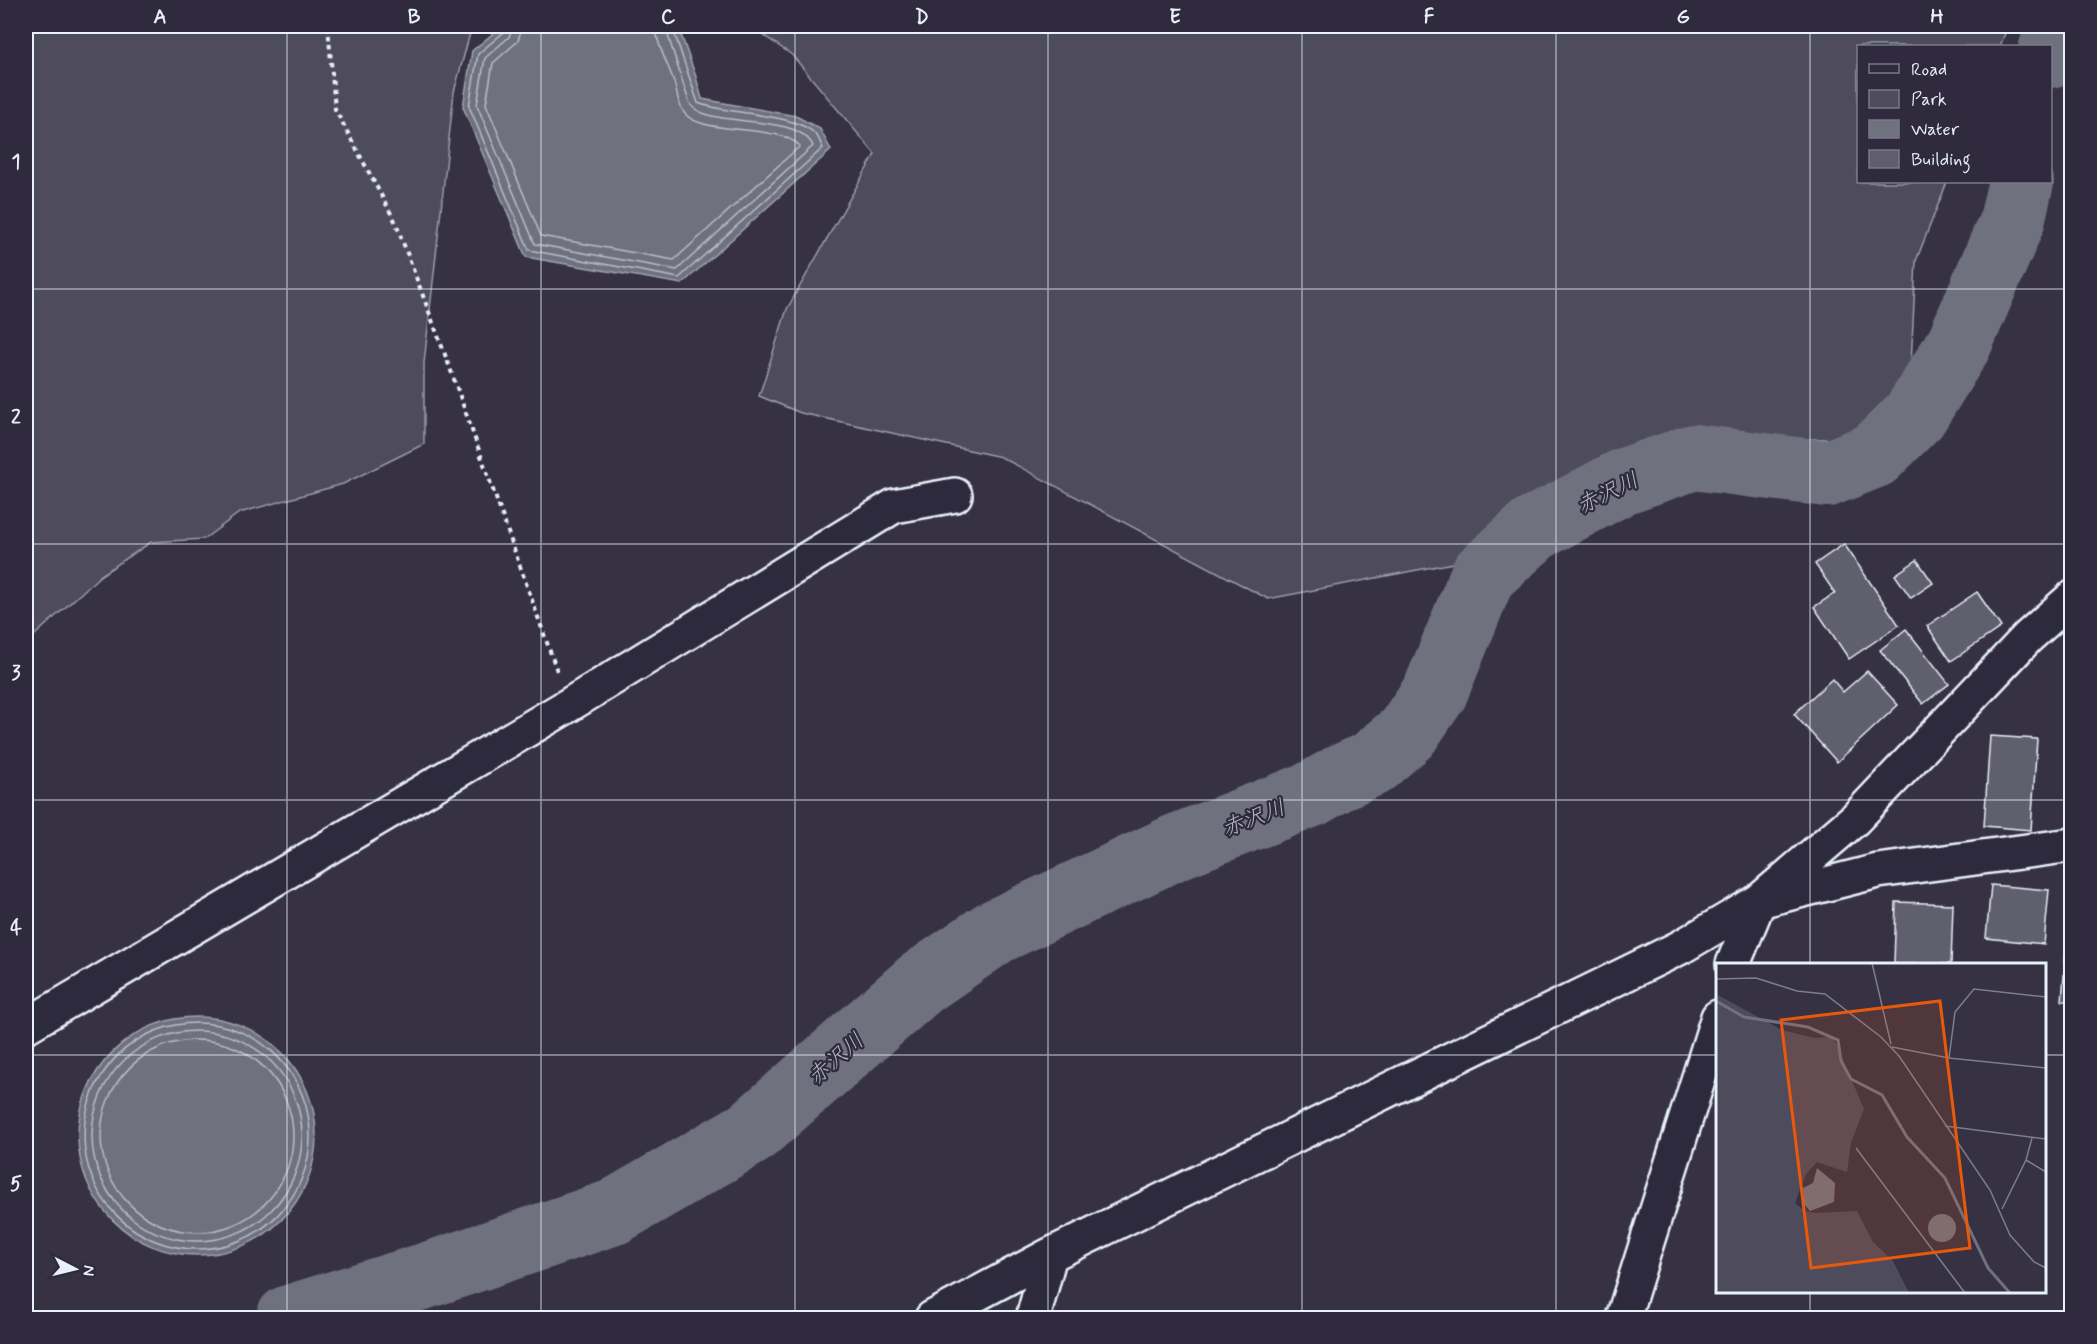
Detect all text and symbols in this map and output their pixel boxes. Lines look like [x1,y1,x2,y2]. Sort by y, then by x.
text: A [153,4,167,31]
text: B [408,4,421,31]
text: C [661,4,676,31]
text: D [915,4,929,31]
text: E [1169,4,1181,31]
text: F [1424,4,1435,31]
text: G [1676,4,1690,31]
text: H [1930,4,1944,31]
legend [1857,45,2052,183]
text: Road [1911,58,1947,82]
text: Park [1911,88,1947,112]
text: Water [1911,118,1960,142]
text: Building [1911,148,1971,174]
text: 1 [12,149,20,176]
text: 2 [11,404,21,431]
water label: 赤沢川 [1572,467,1644,521]
text: 3 [11,660,21,687]
water label: 赤沢川 [1218,794,1290,844]
text: 4 [10,915,22,942]
inset map [1716,963,2046,1293]
water label: 赤沢川 [802,1027,870,1092]
text: 5 [10,1171,22,1198]
north arrow [45,1239,105,1299]
text: N [77,1264,99,1277]

